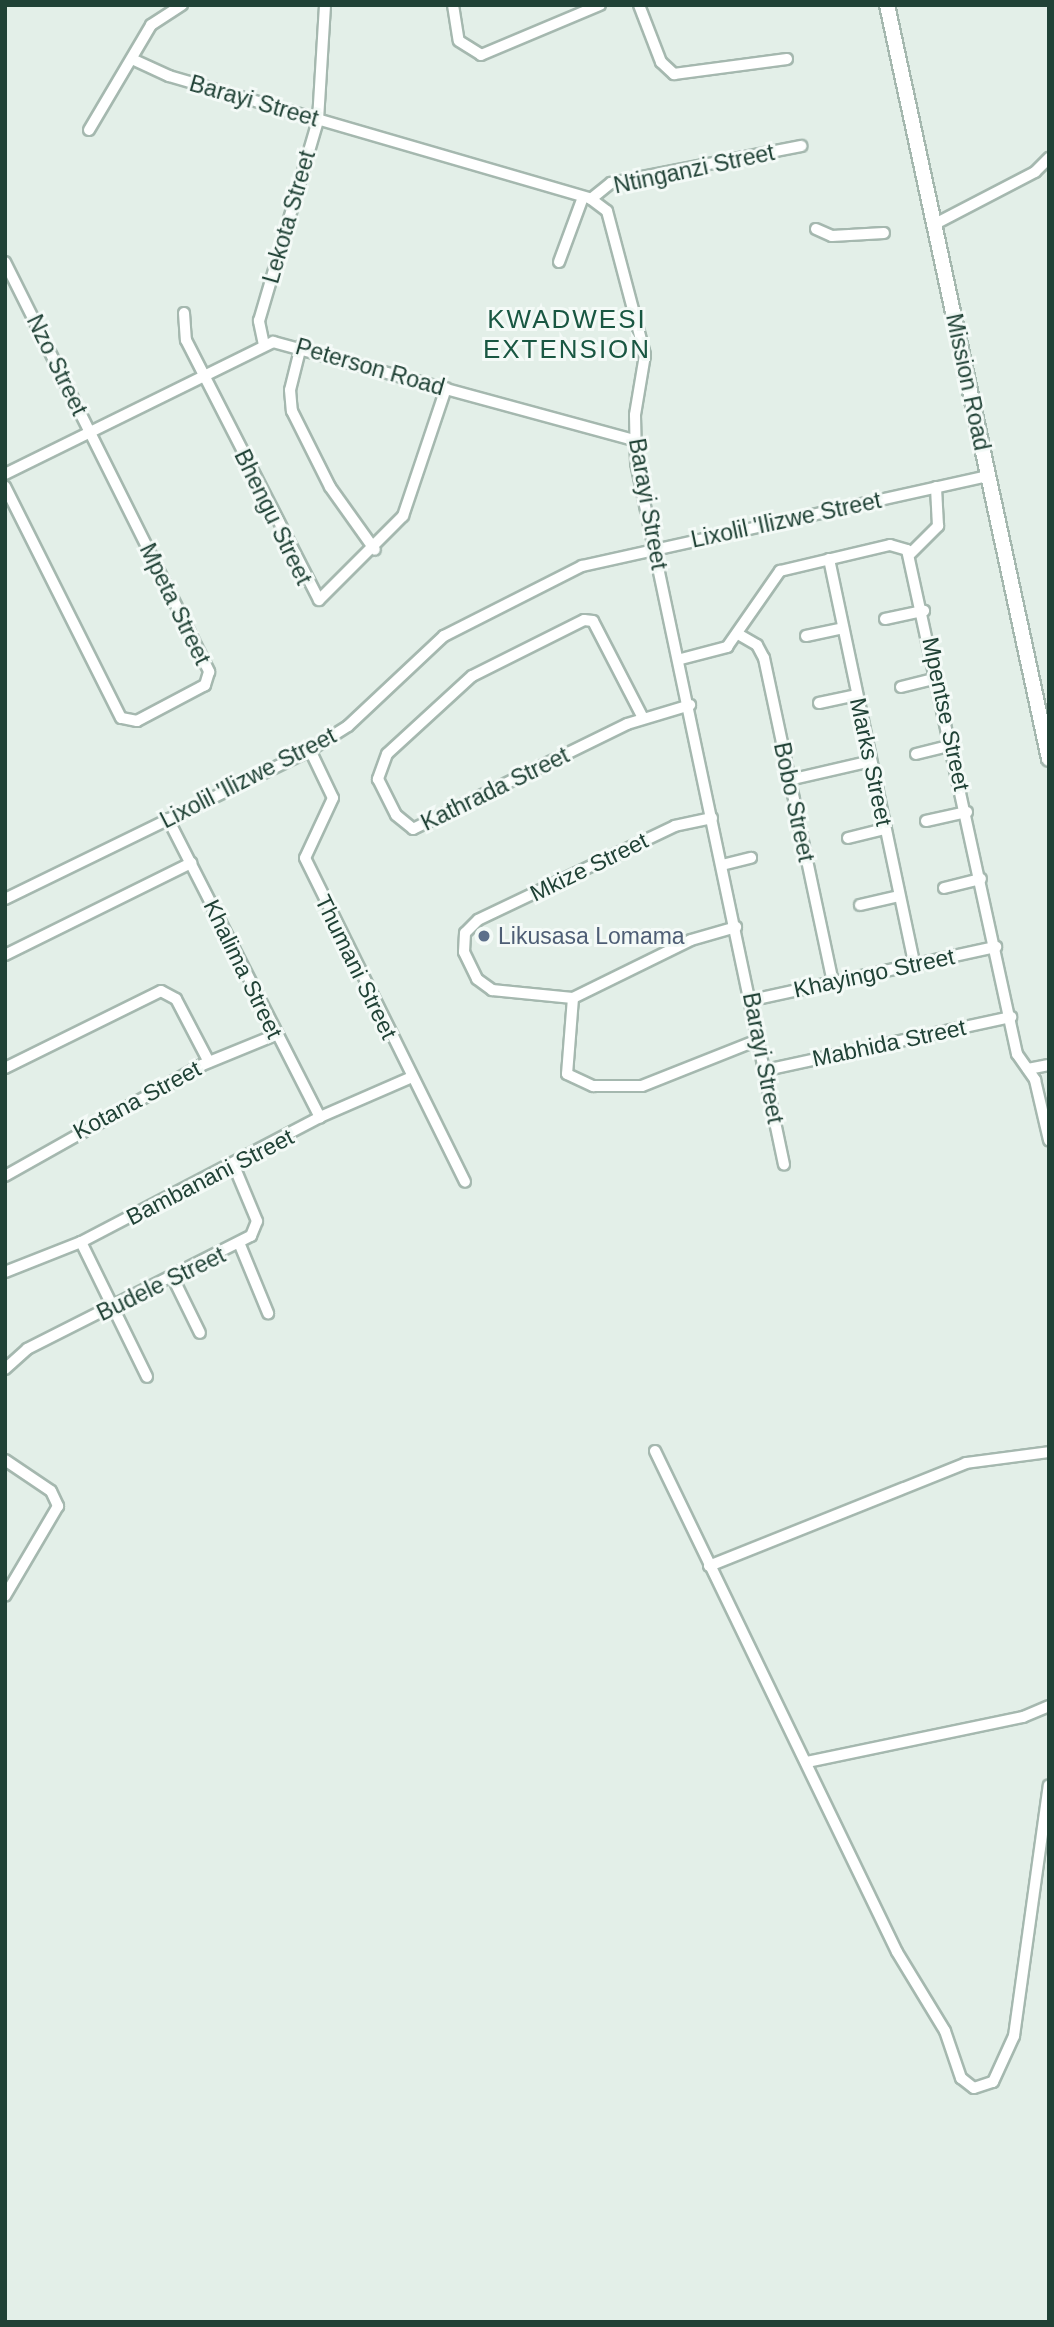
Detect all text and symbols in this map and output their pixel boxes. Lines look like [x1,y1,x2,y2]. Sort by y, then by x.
street label: Barayi Street [186,69,322,133]
street label: Ntinganzi Street [611,138,777,200]
street label: Lekota Street [257,147,321,287]
district label: KWADWESI EXTENSION [484,304,650,366]
street label: Nzo Street [21,310,93,420]
street label: Mission Road [940,311,996,453]
street label: Peterson Road [292,333,448,401]
street label: Barayi Street [623,436,673,572]
street label: Bhengu Street [228,445,318,589]
street label: Lixolil 'Ilizwe Street [688,486,884,554]
street label: Mpeta Street [134,539,216,669]
street label: Mpentse Street [916,635,976,793]
street label: Marks Street [844,695,898,829]
street label: Lixolil 'Ilizwe Street [155,722,341,834]
street label: Bobo Street [768,740,820,864]
street label: Kathrada Street [417,741,573,837]
street label: Mkize Street [526,827,652,907]
street label: Thumani Street [309,890,403,1044]
street label: Khalima Street [198,895,288,1043]
place label: Likusasa Lomama [498,922,685,950]
marker: Likusasa Lomama [476,928,492,944]
street label: Khayingo Street [791,942,957,1004]
street label: Barayi Street [737,990,789,1126]
street label: Mabhida Street [810,1013,968,1073]
street label: Kotana Street [68,1055,206,1145]
street label: Bambanani Street [122,1123,298,1231]
street label: Budele Street [92,1241,230,1327]

